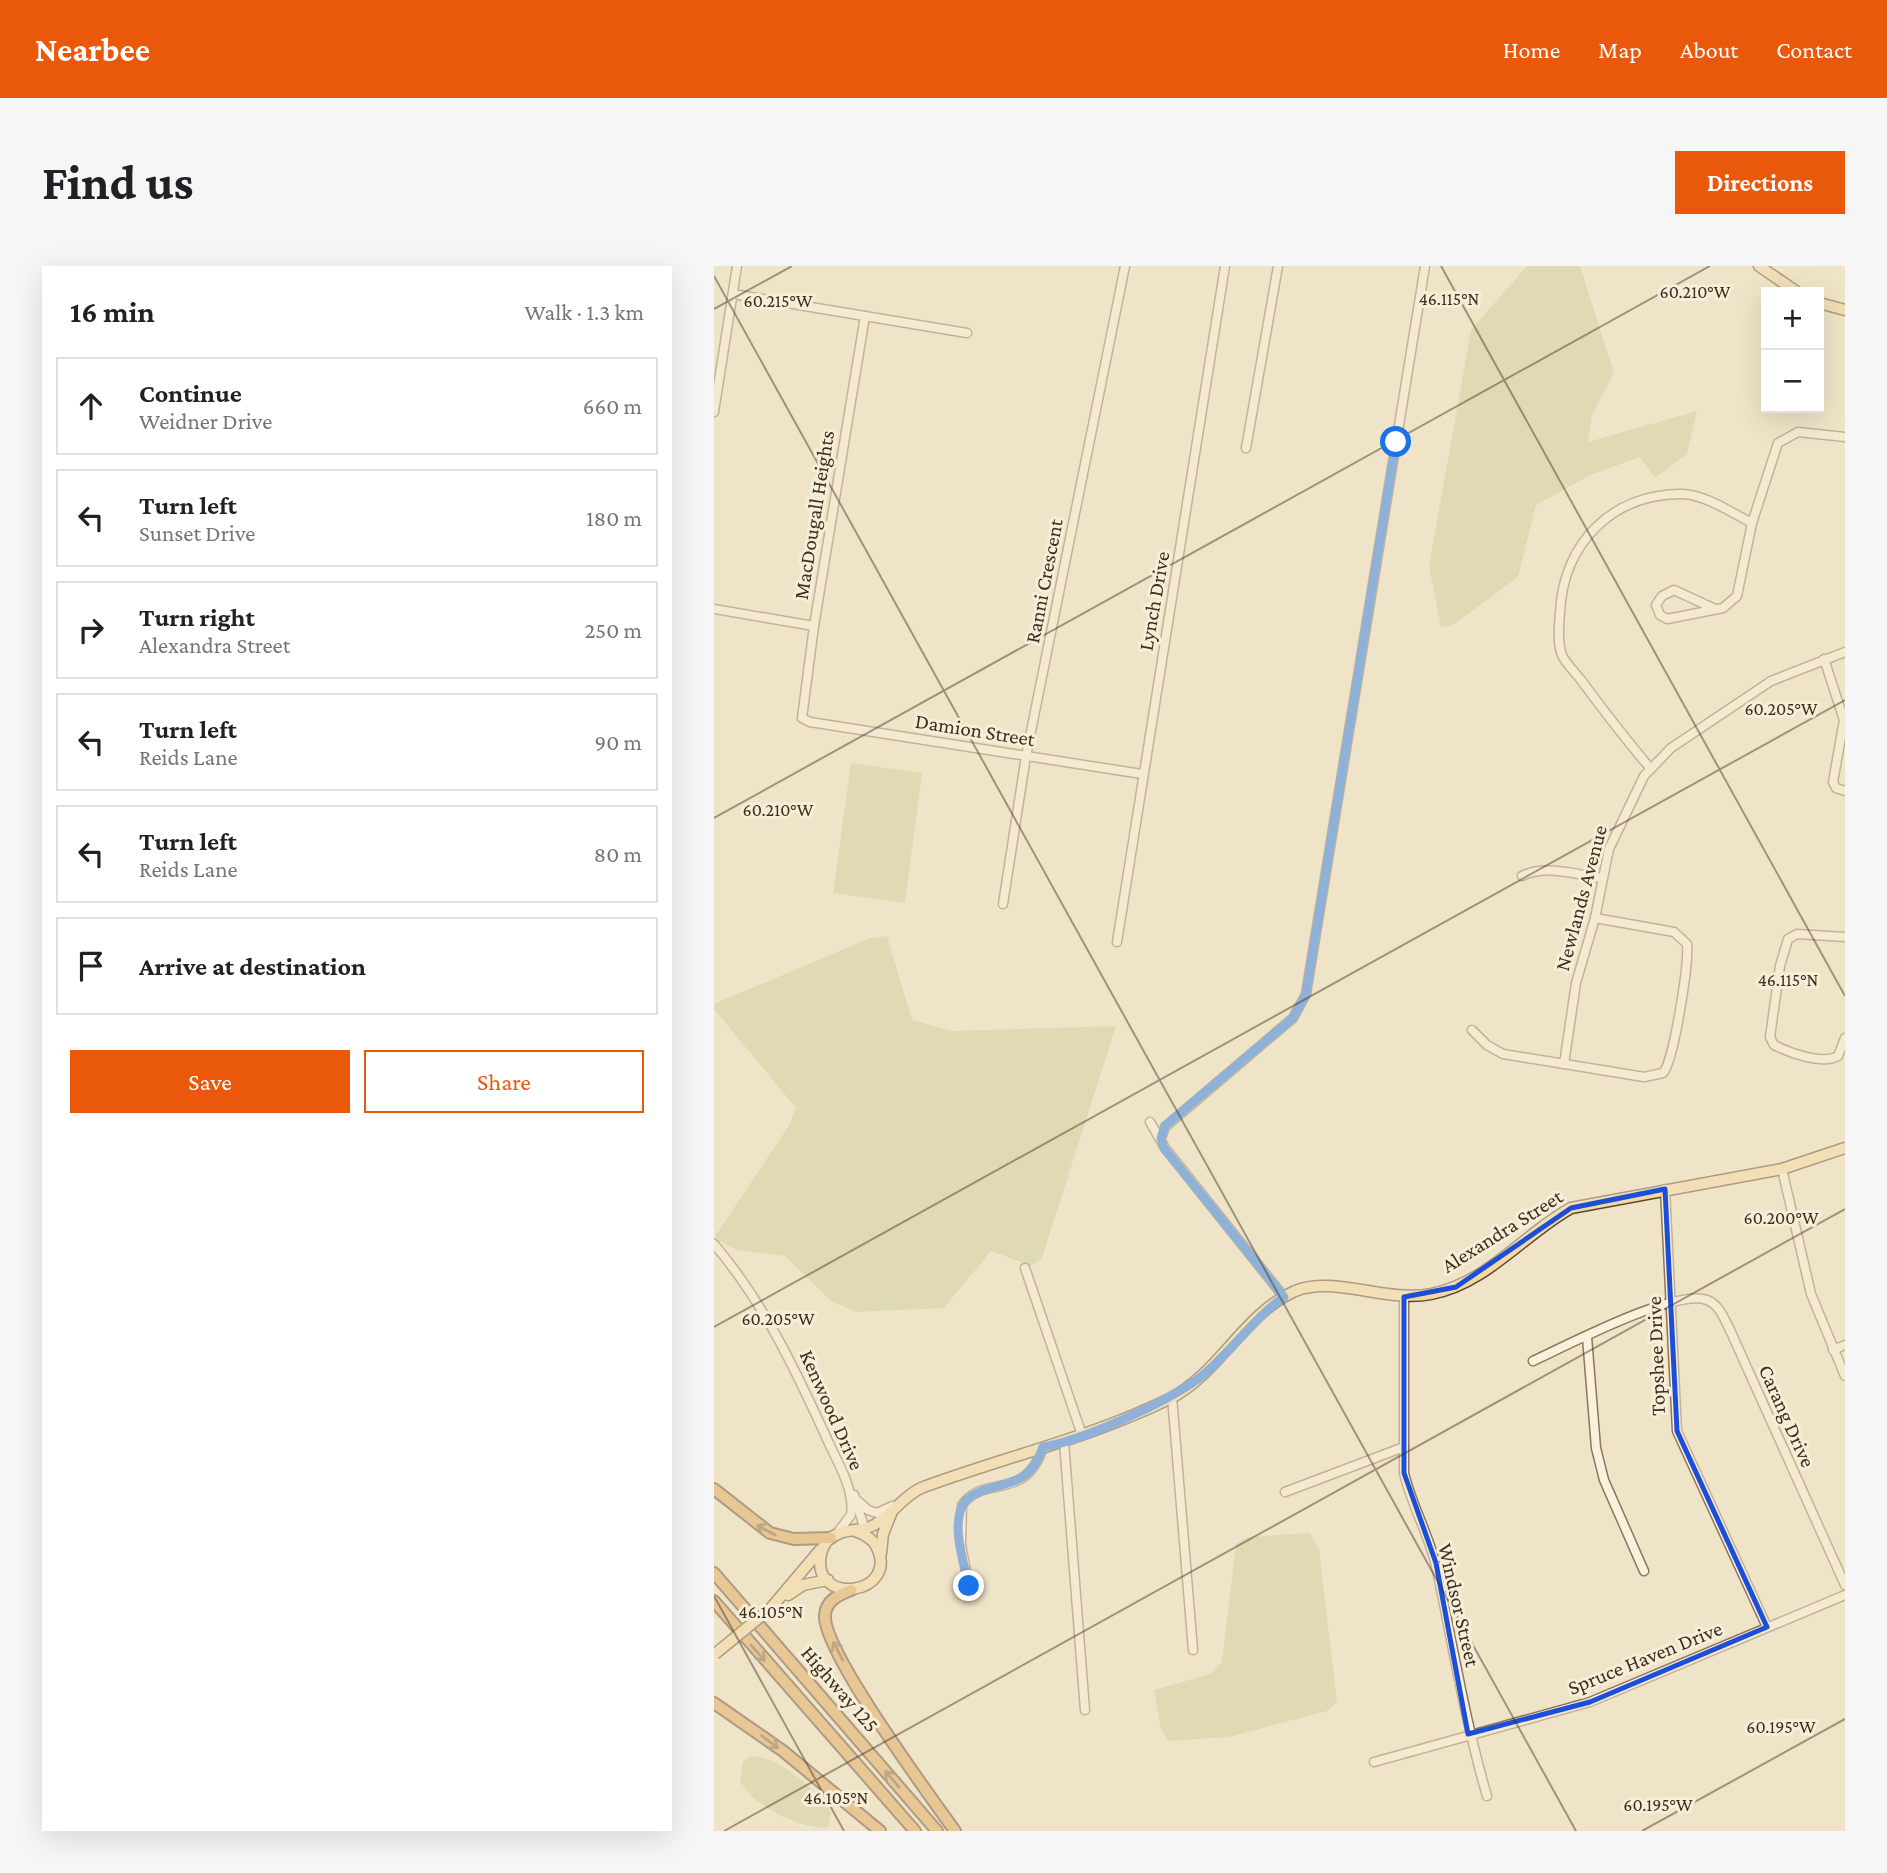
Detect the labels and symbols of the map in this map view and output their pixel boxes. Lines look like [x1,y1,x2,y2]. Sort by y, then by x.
text: 60.210°W [1660,282,1731,302]
text: 46.115°N [1419,289,1480,309]
text: 60.215°W [744,291,813,311]
route start [1380,426,1411,457]
street label: MacDougall Heights [789,429,839,601]
street label: Ranni Crescent [1020,516,1068,645]
street label: Lynch Drive [1133,549,1175,653]
text: 60.205°W [1744,699,1818,719]
street label: Damion Street [913,709,1038,751]
text: 60.210°W [743,800,814,820]
street label: Newlands Avenue [1550,822,1612,974]
text: 46.115°N [1758,970,1819,990]
street label: Alexandra Street [1437,1184,1568,1278]
text: 60.200°W [1744,1208,1819,1228]
street label: Topshee Drive [1642,1296,1670,1416]
text: 60.205°W [741,1309,815,1329]
street label: Kenwood Drive [795,1346,869,1474]
street label: Carang Drive [1754,1361,1820,1471]
one-way arrow [756,1522,777,1536]
street label: Windsor Street [1433,1541,1485,1670]
route end [953,1570,984,1601]
text: 46.105°N [739,1602,804,1622]
street label: Spruce Haven Drive [1564,1616,1726,1700]
street label: Highway 125 [796,1641,884,1737]
one-way arrow [830,1641,844,1662]
one-way arrow [750,1643,766,1661]
text: 60.195°W [1746,1717,1816,1737]
one-way arrow [761,1734,779,1749]
one-way arrow [884,1771,900,1789]
text: 46.105°N [804,1788,869,1808]
text: 60.195°W [1623,1795,1693,1815]

